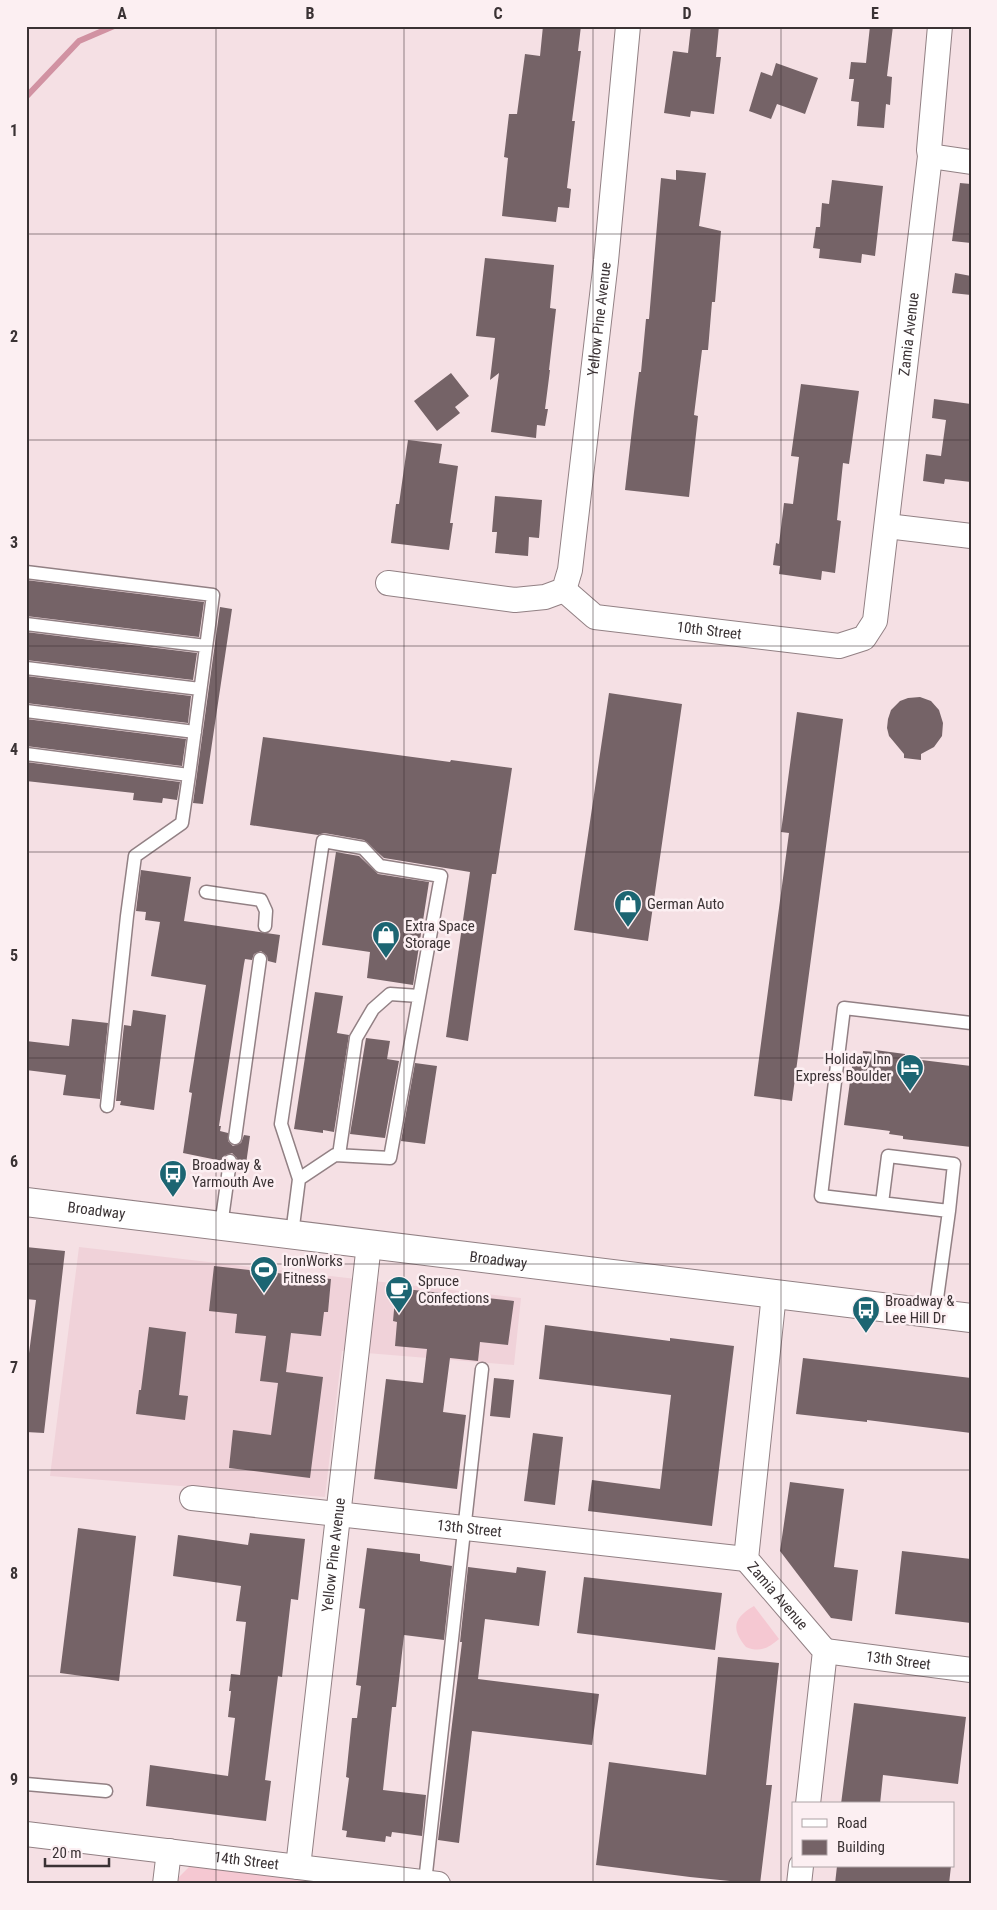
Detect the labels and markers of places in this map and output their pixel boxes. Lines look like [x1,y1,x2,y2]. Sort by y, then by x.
shop icon: German Auto [613,889,643,928]
place label: German Auto [647,895,724,913]
place label: Extra Space Storage [405,917,475,952]
shop icon: Extra Space Storage [371,920,401,959]
place label: Holiday Inn Express Boulder [796,1050,891,1085]
hotel icon: Holiday Inn Express Boulder [895,1053,925,1092]
place label: Broadway & Yarmouth Ave [192,1156,274,1191]
bus stop icon: Broadway & Yarmouth Ave [158,1159,188,1198]
place label: IronWorks Fitness [283,1252,343,1287]
sports icon: IronWorks Fitness [249,1255,279,1294]
place label: Spruce Confections [418,1272,490,1307]
cafe icon: Spruce Confections [384,1275,414,1314]
place label: Broadway & Lee Hill Dr [885,1292,955,1327]
bus stop icon: Broadway & Lee Hill Dr [851,1295,881,1334]

